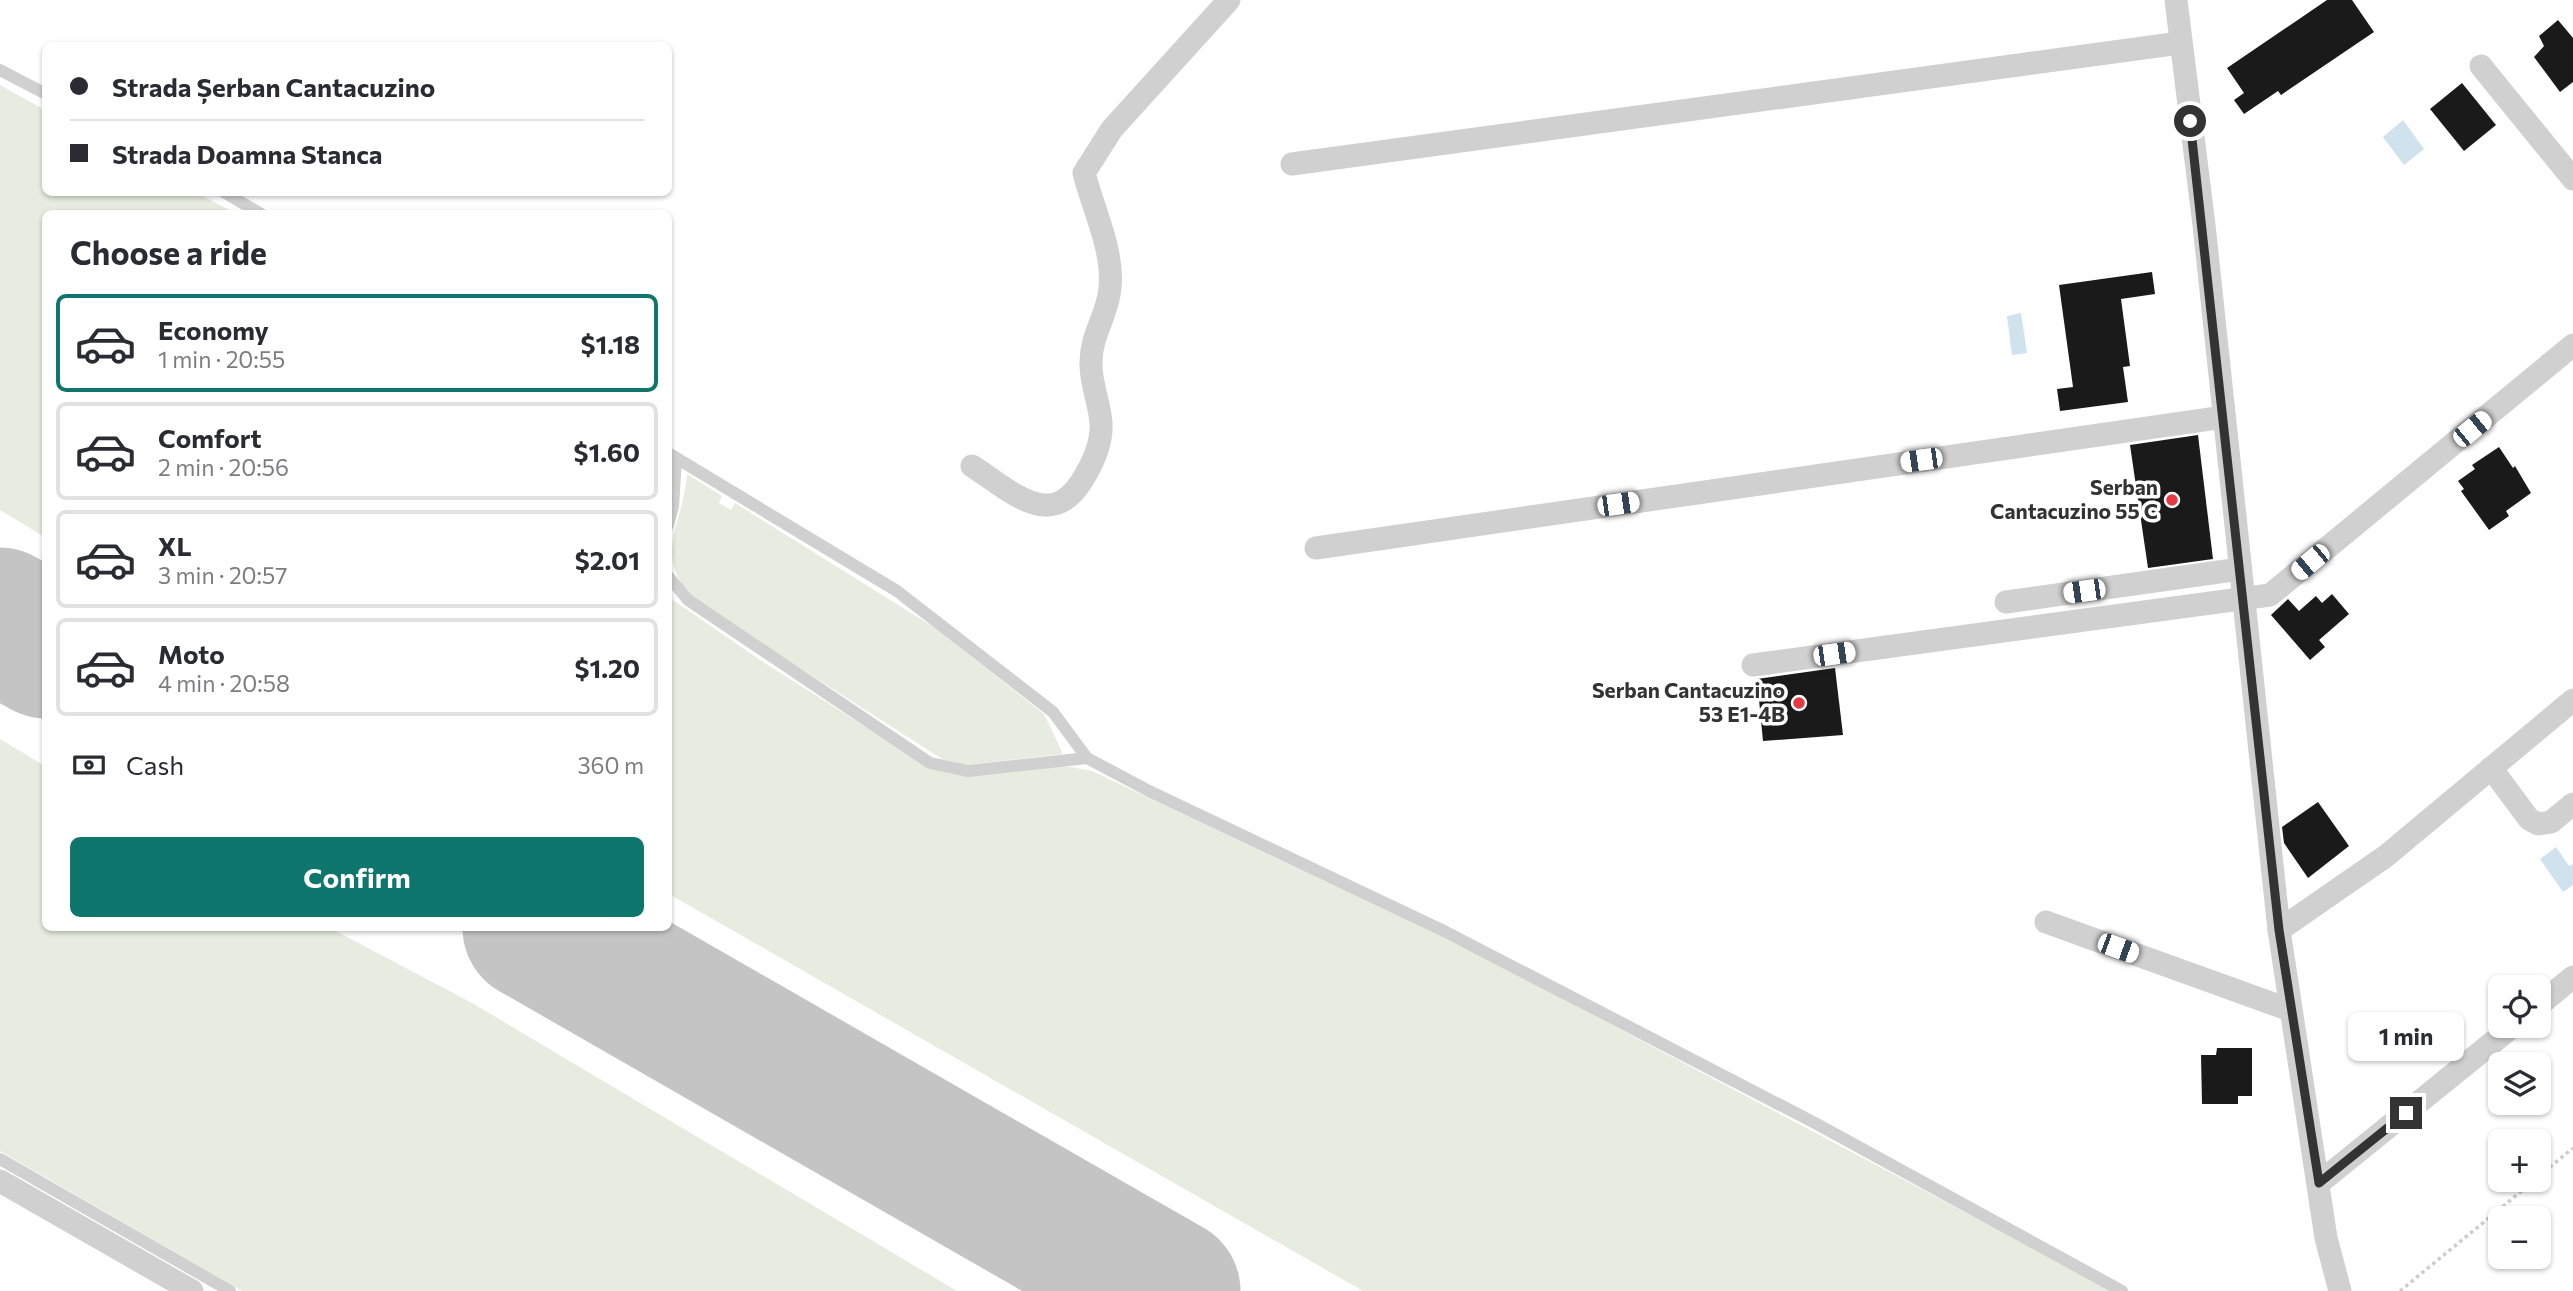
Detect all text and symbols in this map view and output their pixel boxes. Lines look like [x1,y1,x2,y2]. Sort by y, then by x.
text: Strada Șerban Cantacuzino [112,71,435,102]
route start [2174,105,2206,137]
text: Strada Doamna Stanca [112,138,382,169]
text: Choose a ride [70,232,267,272]
icon: car [74,312,137,375]
text: Economy [158,314,269,345]
text: $1.18 [580,328,640,359]
text: 1 min · 20:55 [158,345,285,373]
car [2450,408,2495,450]
icon: car [74,420,137,483]
text: Comfort [158,422,261,453]
text: $1.60 [573,436,640,467]
car [1899,447,1944,473]
text: 2 min · 20:56 [158,453,289,481]
place label: Serban Cantacuzino 55 C [1990,474,2158,523]
car [1596,491,1641,517]
marker: Serban Cantacuzino 55 C [2164,492,2180,508]
icon: car [74,528,137,591]
text: XL [158,530,192,561]
car [2288,540,2333,584]
text: $2.01 [575,544,640,575]
text: 3 min · 20:57 [158,561,287,589]
car [2062,578,2107,604]
icon: car [74,636,137,699]
text: Moto [158,638,225,669]
car [1812,641,1857,667]
text: $1.20 [575,652,640,683]
text: 4 min · 20:58 [158,669,290,697]
place label: Serban Cantacuzino 53 E1-4B [1592,677,1785,726]
marker: Serban Cantacuzino 53 E1-4B [1791,695,1807,711]
icon: cash [70,746,108,784]
text: Cash [126,749,184,780]
text: 360 m [577,751,644,779]
button: Confirm [70,837,644,917]
car [2095,931,2142,965]
map controls [2488,975,2551,1269]
button: locate [2488,975,2551,1038]
callout: 1 min [2348,1012,2464,1060]
text: 1 min [2379,1022,2433,1050]
button: layers [2488,1052,2551,1115]
route end [2390,1097,2422,1129]
button: + [2488,1129,2551,1192]
button: − [2488,1206,2551,1269]

